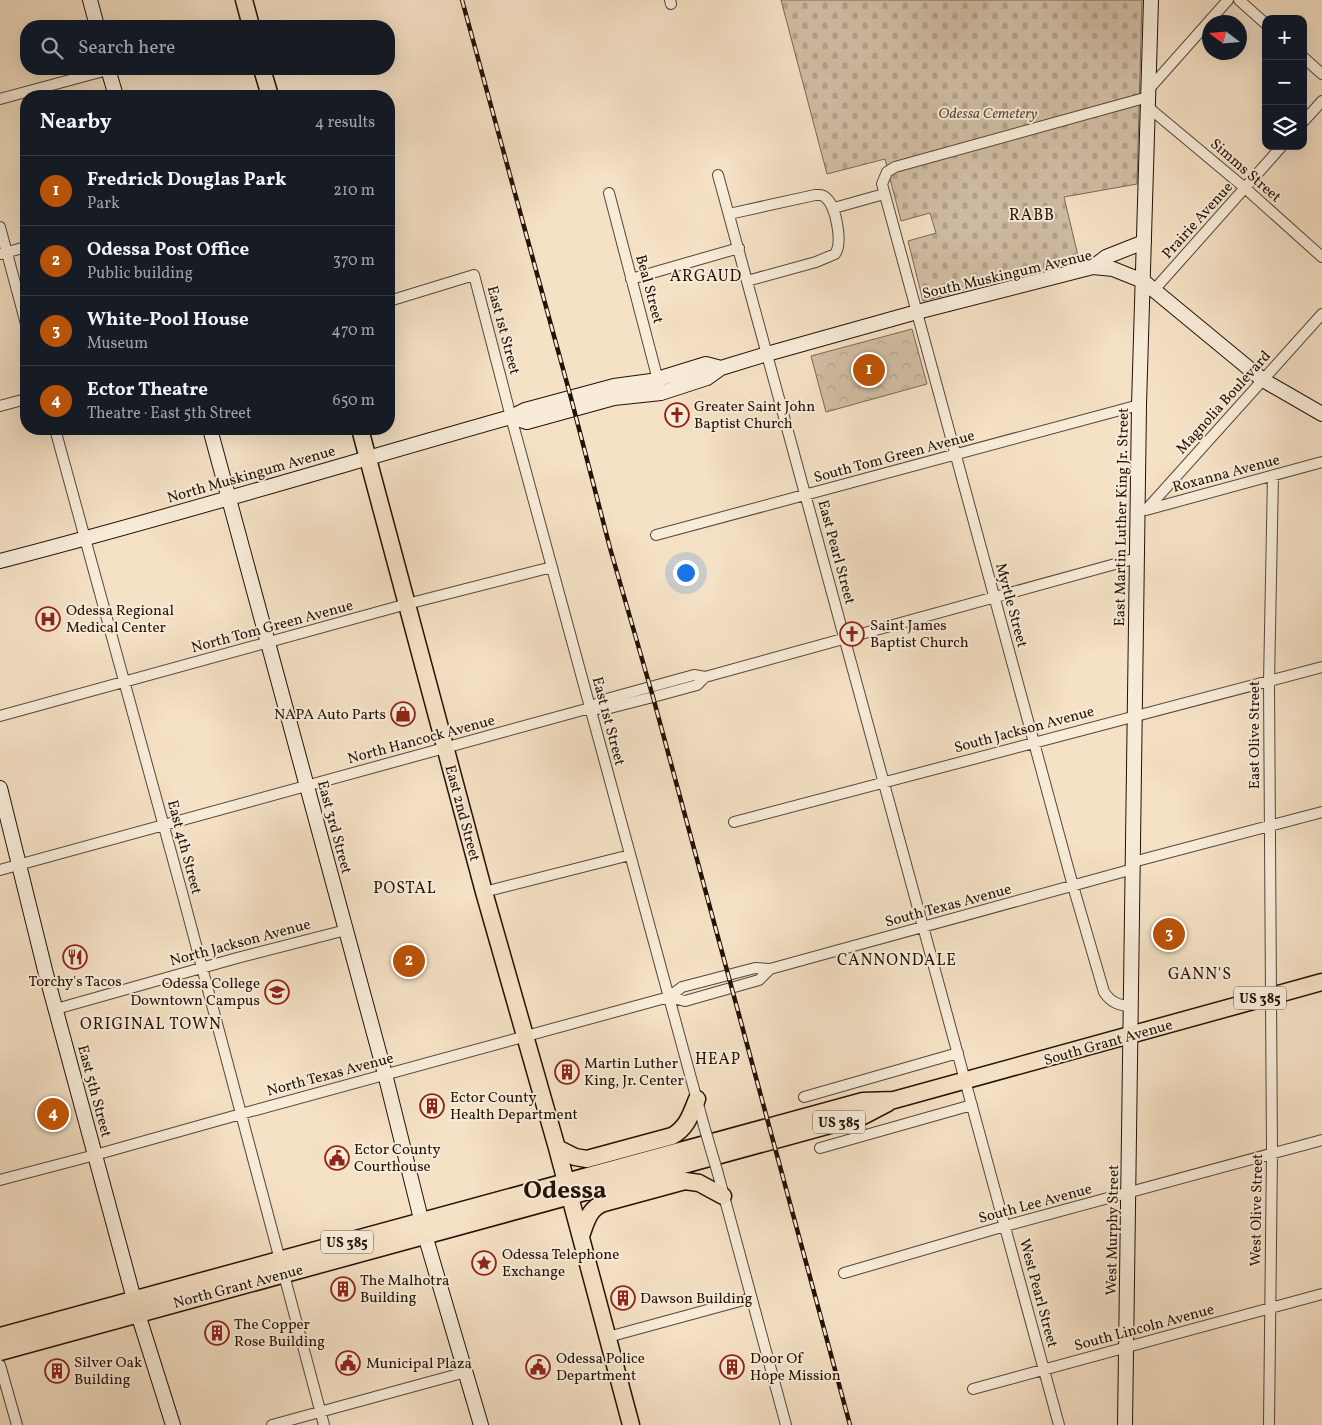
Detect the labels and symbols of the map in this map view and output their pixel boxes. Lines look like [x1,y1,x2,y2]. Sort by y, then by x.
north arrow [1202,15,1247,60]
park label: Odessa Cemetery [938,104,1038,125]
street label: Simms Street [1205,134,1285,208]
street label: Prairie Avenue [1158,178,1238,264]
district label: RABB [1009,205,1055,227]
street label: South Muskingum Avenue [920,246,1094,305]
street label: Beal Street [629,253,668,326]
district label: ARGAUD [670,266,742,288]
street label: East 1st Street [481,284,524,377]
street label: Magnolia Boulevard [1172,347,1276,459]
pin: 1 [853,351,885,389]
place label: Greater Saint John Baptist Church [694,397,815,435]
church icon: Greater Saint John Baptist Church [664,402,690,428]
street label: East Martin Luther King Jr. Street [1110,407,1135,627]
street label: South Tom Green Avenue [812,426,977,489]
street label: North Muskingum Avenue [165,441,338,510]
street label: Roxanna Avenue [1170,450,1282,499]
street label: East Pearl Street [812,498,860,607]
your location [673,560,699,586]
street label: Myrtle Street [989,561,1032,650]
street label: North Tom Green Avenue [189,596,356,659]
place label: Odessa Regional Medical Center [66,601,174,639]
hospital icon: Odessa Regional Medical Center [35,606,61,632]
place label: Saint James Baptist Church [870,616,969,654]
church icon: Saint James Baptist Church [839,621,865,647]
street label: East 1st Street [586,675,629,768]
street label: East Olive Street [1245,681,1266,789]
shop icon: NAPA Auto Parts [390,701,416,727]
street label: South Jackson Avenue [952,702,1097,759]
place label: NAPA Auto Parts [274,705,386,726]
street label: North Hancock Avenue [345,711,497,770]
street label: East 2nd Street [439,763,485,864]
street label: East 3rd Street [311,778,356,876]
street label: East 4th Street [161,798,206,897]
district label: POSTAL [373,878,437,900]
street label: South Texas Avenue [883,879,1014,933]
street label: North Jackson Avenue [168,915,313,972]
pin: 3 [1153,915,1185,953]
pin: 2 [393,942,425,980]
restaurant icon: Torchy's Tacos [62,944,88,970]
district label: CANNONDALE [837,950,957,972]
district label: GANN'S [1168,964,1232,986]
place label: Torchy's Tacos [28,972,122,993]
place label: Odessa College Downtown Campus [130,974,260,1012]
school or university icon: Odessa College Downtown Campus [264,979,290,1005]
road number: US 385 [1234,986,1286,1010]
district label: ORIGINAL TOWN [80,1014,222,1036]
street label: South Grant Avenue [1042,1015,1175,1072]
street label: East 5th Street [71,1043,116,1140]
street label: North Texas Avenue [265,1048,396,1103]
district label: HEAP [695,1049,741,1071]
place label: Martin Luther King, Jr. Center [584,1054,684,1092]
building icon: Martin Luther King, Jr. Center [554,1059,580,1085]
place label: Ector County Health Department [450,1088,578,1126]
building icon: Ector County Health Department [419,1093,445,1119]
pin: 4 [37,1095,69,1133]
road number: US 385 [813,1110,865,1134]
place label: Ector County Courthouse [354,1140,441,1178]
public building icon: Ector County Courthouse [324,1145,350,1171]
street label: West Olive Street [1246,1153,1269,1267]
street label: West Murphy Street [1102,1164,1125,1296]
district label: Odessa [523,1174,607,1209]
street label: South Lee Avenue [976,1179,1094,1230]
road number: US 385 [321,1230,373,1254]
street label: West Pearl Street [1013,1237,1062,1350]
place label: Odessa Telephone Exchange [502,1245,619,1283]
place icon: Odessa Telephone Exchange [471,1250,497,1276]
street label: North Grant Avenue [171,1260,306,1315]
place label: The Malhotra Building [360,1271,449,1309]
building icon: The Malhotra Building [330,1276,356,1302]
building icon: Dawson Building [610,1285,636,1311]
place label: Dawson Building [640,1289,753,1310]
street label: South Lincoln Avenue [1072,1300,1217,1357]
place label: The Copper Rose Building [234,1315,325,1353]
building icon: The Copper Rose Building [204,1320,230,1346]
place label: Odessa Police Department [556,1349,645,1387]
place label: Door Of Hope Mission [750,1349,841,1387]
public building icon: Municipal Plaza [335,1350,361,1376]
place label: Silver Oak Building [74,1353,142,1391]
place label: Municipal Plaza [366,1354,472,1375]
public building icon: Odessa Police Department [525,1354,551,1380]
building icon: Door Of Hope Mission [719,1354,745,1380]
building icon: Silver Oak Building [44,1358,70,1384]

